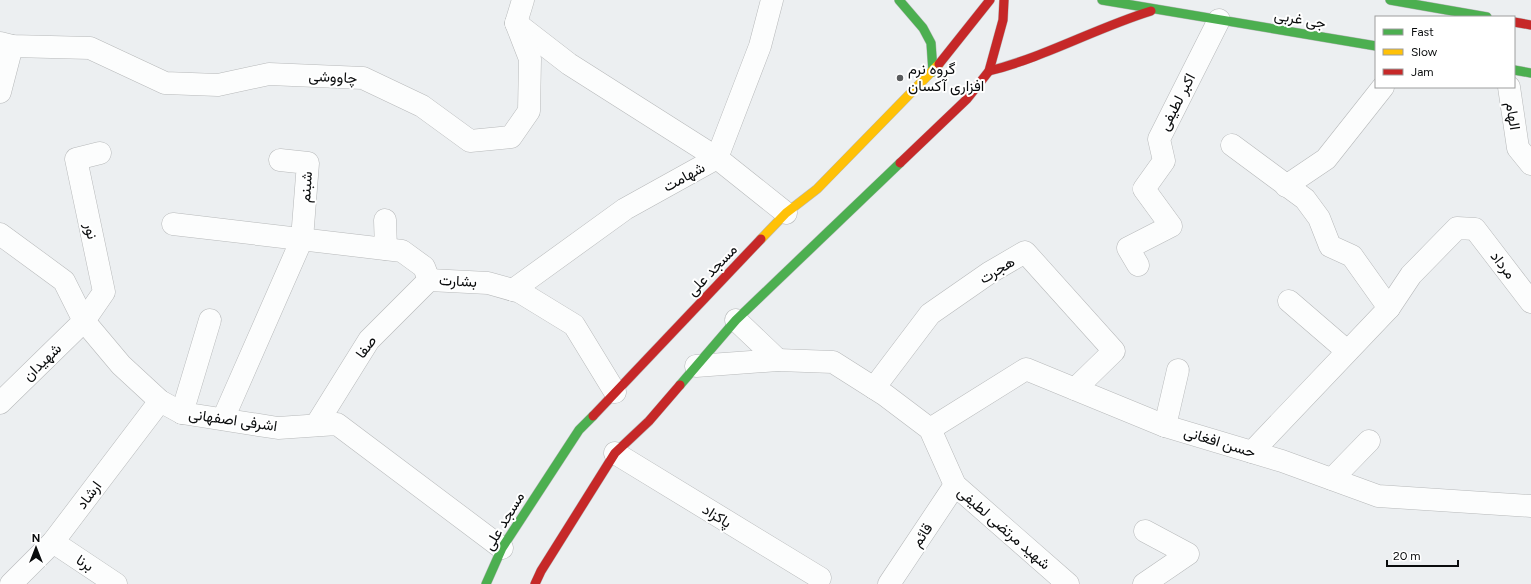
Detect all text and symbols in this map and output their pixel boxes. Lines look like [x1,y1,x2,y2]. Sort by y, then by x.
street label: جی غربی [1273,6,1327,33]
legend [1375,16,1515,88]
text: Fast [1411,25,1434,39]
text: Slow [1411,45,1438,59]
place label: گروه نرم افزاری آکسان [908,60,984,96]
text: Jam [1411,65,1434,79]
street label: چاووشی [308,67,358,88]
street label: اکبر لطیفی [1155,70,1200,134]
marker: گروه نرم افزاری آکسان [895,73,905,83]
street label: الهام [1501,101,1524,131]
street label: شهامت [660,158,708,196]
street label: شبنم [296,170,317,203]
street label: نور [80,220,101,241]
street label: مسجد علی [683,240,742,300]
street label: مرداد [1487,247,1519,283]
street label: هجرت [976,252,1018,288]
street label: بشارت [439,271,477,291]
street label: صفا [352,332,380,362]
street label: شهیدان [19,339,65,385]
street label: اشرفی اصفهانی [187,405,278,436]
street label: حسن افغانی [1182,423,1258,462]
street label: ارشاد [73,477,105,513]
street label: شهید مرتضی لطیفی [953,483,1054,574]
street label: مسجد علی [480,489,529,554]
street label: پاکزاد [699,500,735,533]
street label: قائم [908,520,937,551]
north arrow [16,528,56,568]
text: N [32,532,40,545]
scale bar [1387,542,1458,568]
text: 20 m [1393,549,1421,563]
street label: برنا [73,551,97,575]

